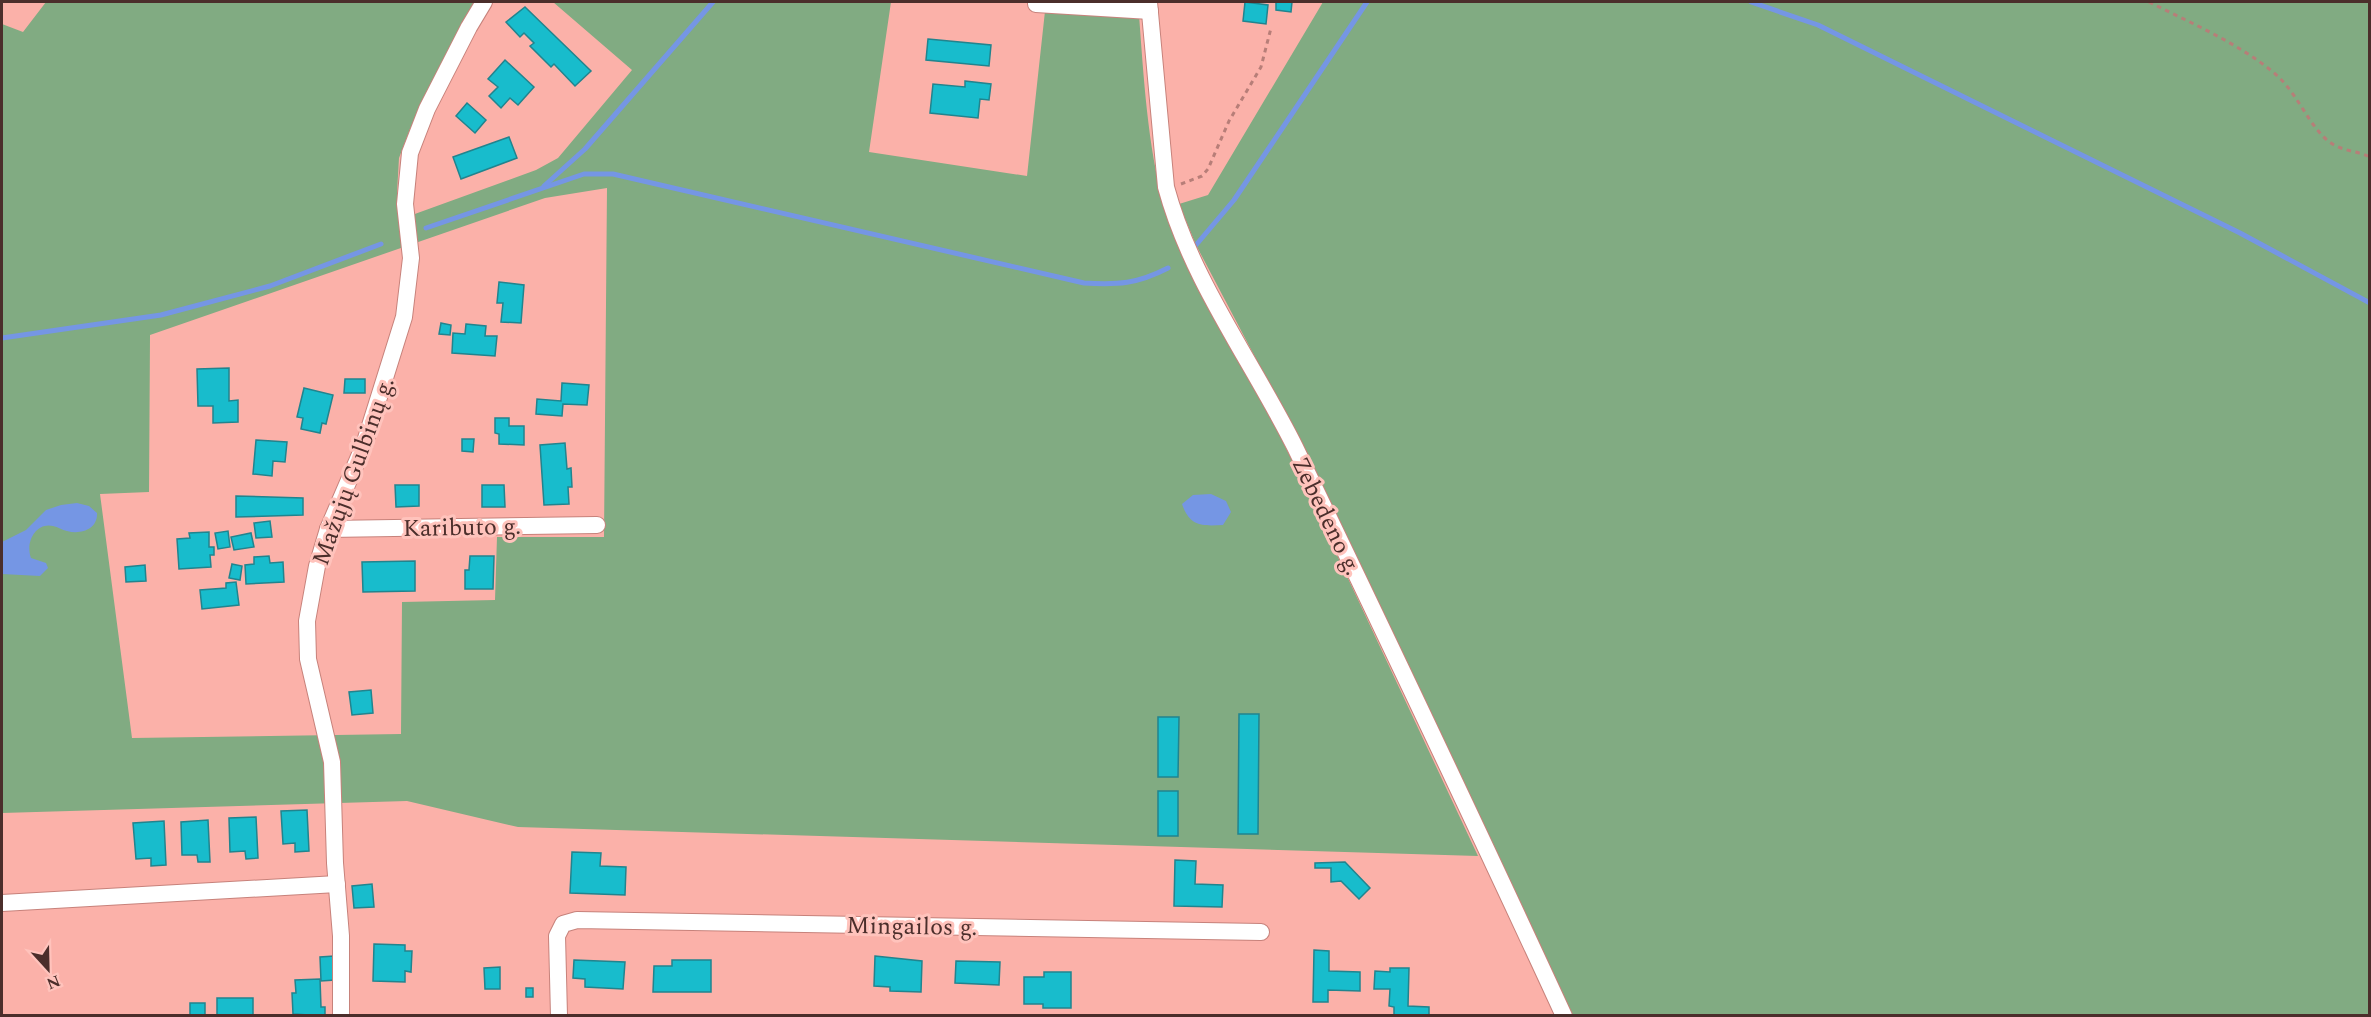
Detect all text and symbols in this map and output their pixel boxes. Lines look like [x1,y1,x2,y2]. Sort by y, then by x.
street label: Mažųjų Gulbinų g. [303,372,405,571]
street label: Zebedeno g. [1282,451,1370,582]
street label: Kaributo g. [403,509,521,547]
street label: Mingailos g. [846,908,978,946]
north arrow [18,939,78,999]
text: N [43,968,64,996]

